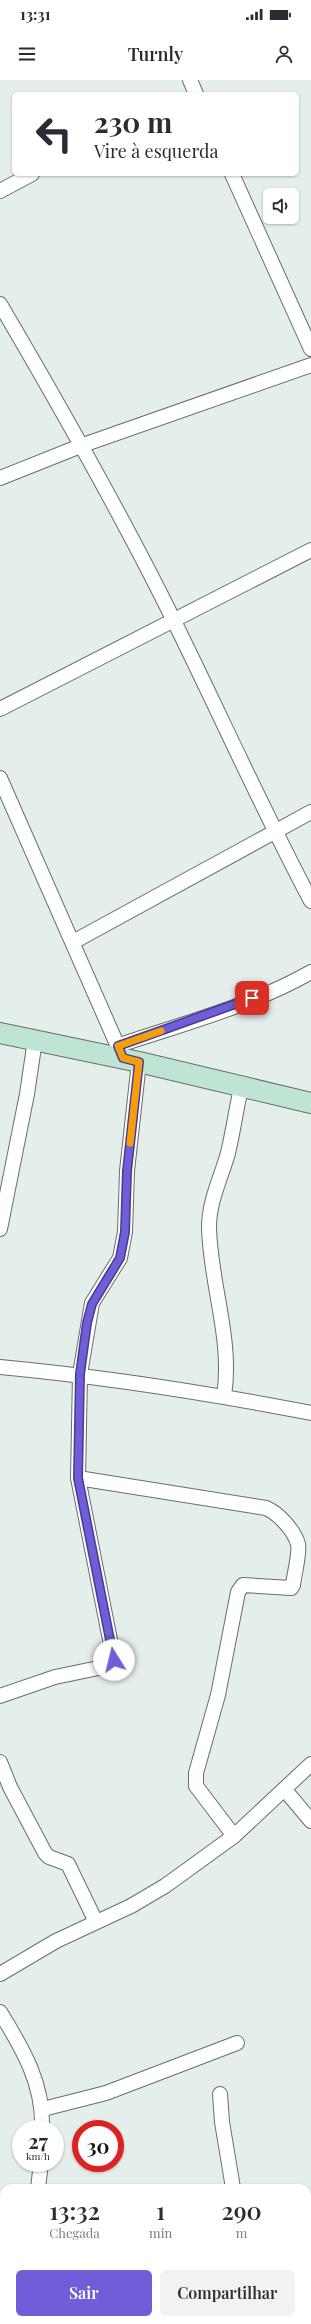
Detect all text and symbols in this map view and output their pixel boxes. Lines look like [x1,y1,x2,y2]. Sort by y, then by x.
text: 13:31 [20,4,50,24]
text: Turnly [128,42,183,66]
icon: menu [16,43,38,65]
icon: person [273,43,295,65]
text: 230 m [94,103,172,140]
icon: left [28,108,80,160]
text: Vire à esquerda [94,139,219,163]
map controls [263,188,299,224]
button: sound [263,188,299,224]
pin [235,981,269,1015]
icon: arrive [241,987,263,1009]
position arrow [93,1639,135,1681]
speed limit sign: 30 [72,2120,124,2172]
text: 27 [28,2127,48,2154]
text: km/h [26,2149,50,2163]
text: 13:32 [49,2194,100,2226]
text: 1 [156,2194,165,2226]
text: 290 [221,2194,262,2226]
text: Chegada [49,2224,100,2241]
text: min [149,2224,172,2241]
text: m [236,2224,247,2241]
button: Sair [16,2270,152,2316]
button: Compartilhar [160,2270,295,2316]

